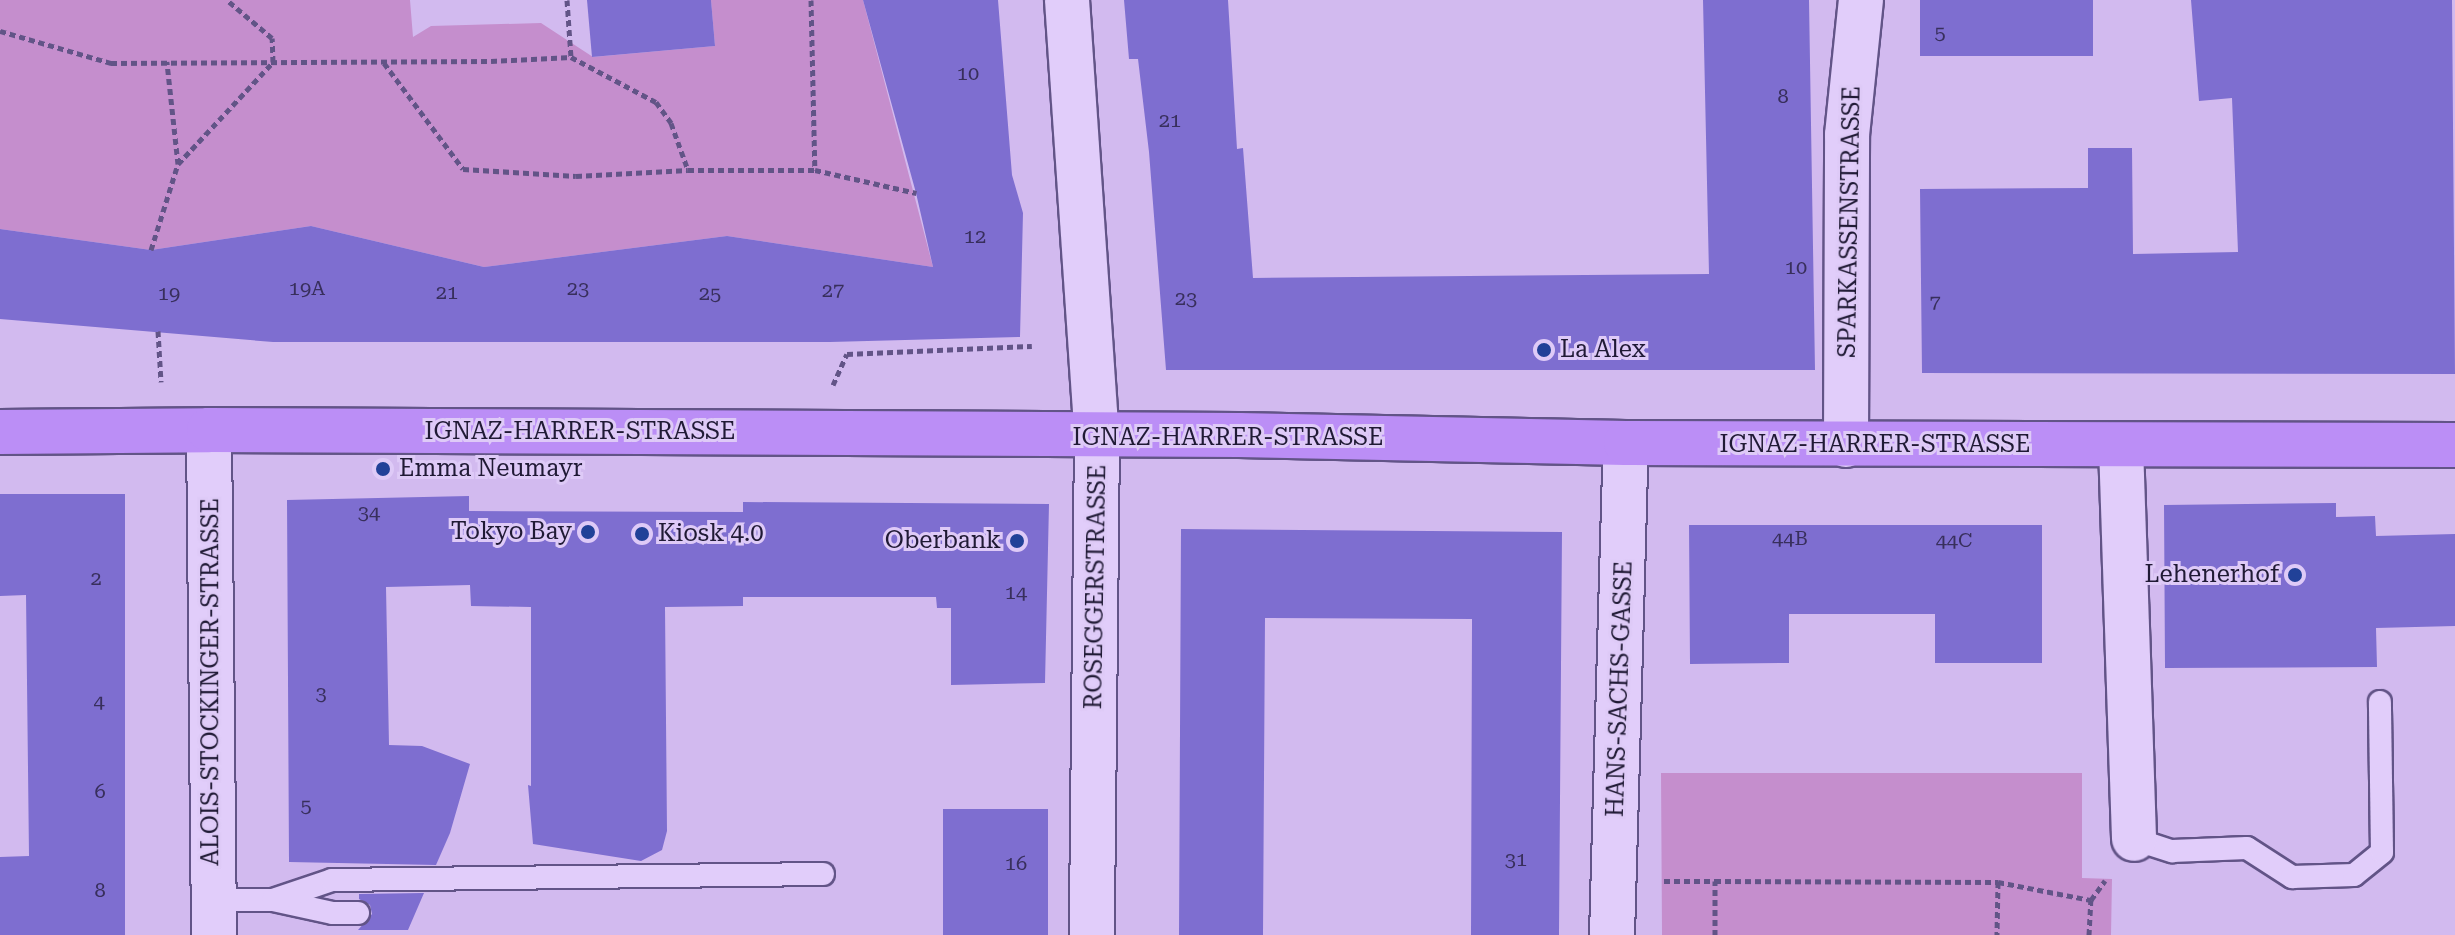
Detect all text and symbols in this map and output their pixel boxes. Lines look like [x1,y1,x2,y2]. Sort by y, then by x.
house number: 5 [1934,20,1946,44]
house number: 10 [957,61,979,85]
house number: 8 [1777,84,1789,108]
street label: SPARKASSENSTRASSE [1833,86,1867,358]
house number: 21 [1159,108,1181,132]
house number: 12 [964,224,986,248]
house number: 10 [1785,255,1807,279]
house number: 19A [289,276,325,300]
house number: 23 [567,276,589,300]
house number: 27 [822,278,844,302]
house number: 21 [436,280,458,304]
house number: 19 [158,281,180,305]
house number: 25 [699,281,721,305]
house number: 23 [1175,286,1197,310]
house number: 7 [1929,290,1941,314]
place label: La Alex [1560,336,1645,364]
marker: La Alex [1535,341,1553,359]
street label: IGNAZ-HARRER-STRASSE [425,418,735,446]
street label: IGNAZ-HARRER-STRASSE [1073,424,1383,452]
street label: IGNAZ-HARRER-STRASSE [1720,431,2030,459]
place label: Emma Neumayr [399,455,583,483]
marker: Emma Neumayr [374,460,392,478]
street label: ROSEGGERSTRASSE [1079,464,1113,710]
street label: ALOIS-STOCKINGER-STRASSE [197,498,225,866]
house number: 34 [358,500,380,524]
place label: Tokyo Bay [451,518,572,546]
place label: Kiosk 4.0 [658,520,764,548]
marker: Tokyo Bay [579,523,597,541]
marker: Kiosk 4.0 [633,525,651,543]
house number: 44B [1772,526,1808,550]
place label: Oberbank [885,527,1001,555]
house number: 44C [1936,528,1972,552]
marker: Oberbank [1008,532,1026,550]
street label: HANS-SACHS-GASSE [1601,560,1639,818]
place label: Lehenerhof [2145,561,2279,589]
house number: 2 [90,566,102,590]
marker: Lehenerhof [2286,566,2304,584]
house number: 14 [1005,580,1027,604]
house number: 3 [315,681,327,705]
house number: 4 [93,689,105,713]
house number: 6 [94,779,106,803]
house number: 5 [300,793,312,817]
house number: 31 [1505,847,1527,871]
house number: 16 [1005,851,1027,875]
house number: 8 [94,878,106,902]

